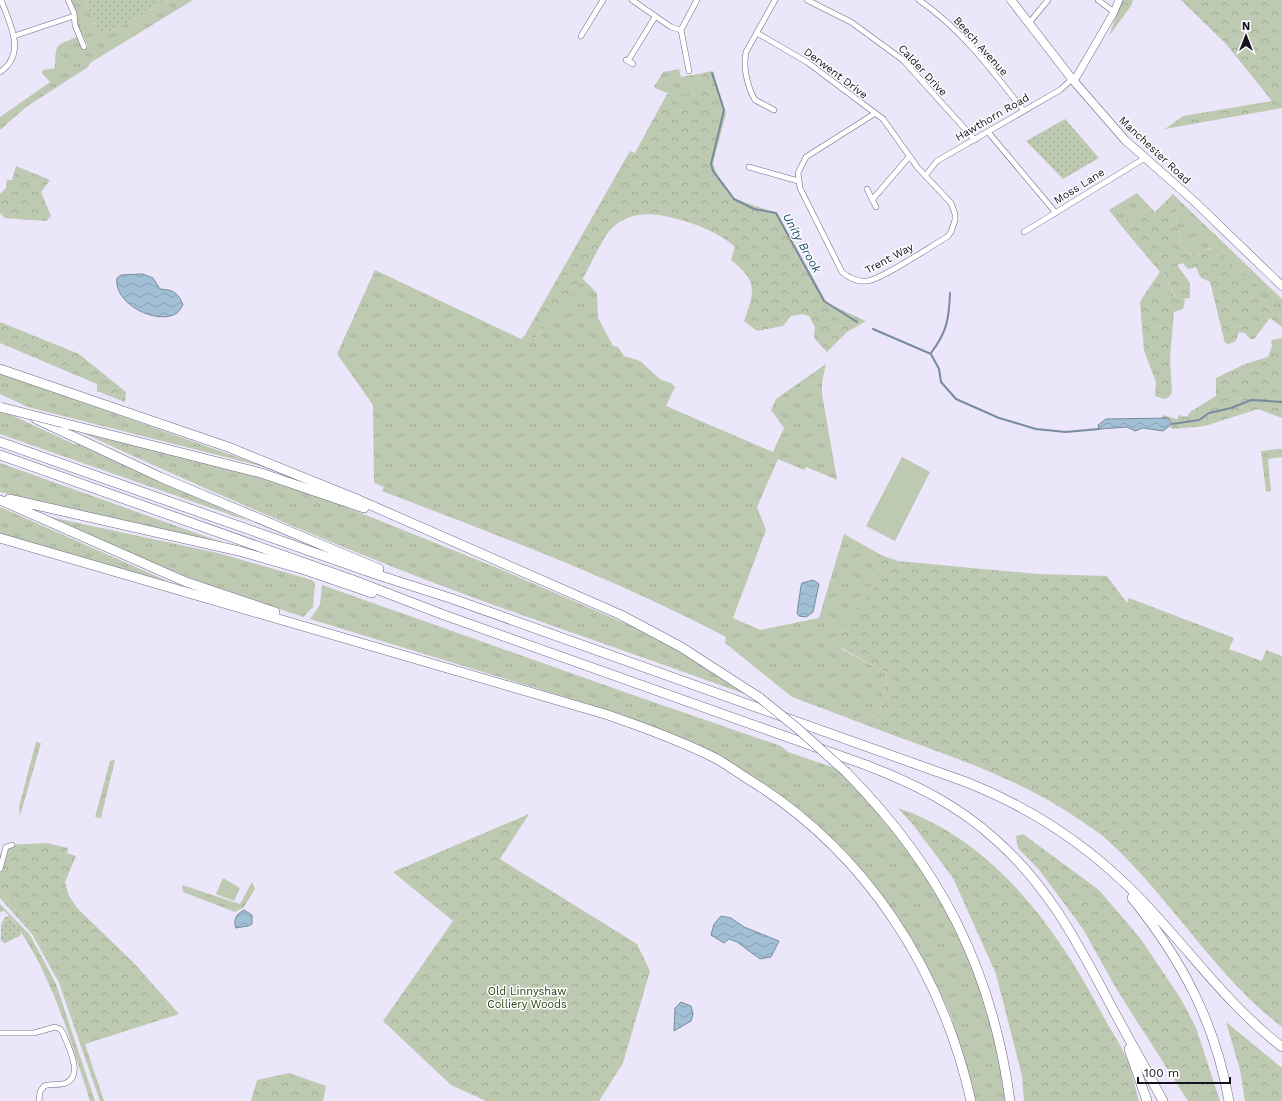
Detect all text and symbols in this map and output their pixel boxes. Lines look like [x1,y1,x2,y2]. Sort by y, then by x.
street label: Beech Avenue [951,14,1011,79]
north arrow [1226,16,1266,56]
text: N [1242,20,1250,33]
street label: Calder Drive [895,42,950,99]
street label: Derwent Drive [801,45,870,102]
street label: Hawthorn Road [953,91,1032,144]
street label: Manchester Road [1116,114,1193,187]
street label: Moss Lane [1052,166,1107,207]
water label: Unity Brook [780,211,824,276]
street label: Trent Way [863,240,916,277]
park label: Old Linnyshaw Colliery Woods [487,985,567,1011]
scale bar [1138,1059,1230,1085]
text: 100 m [1144,1066,1179,1080]

